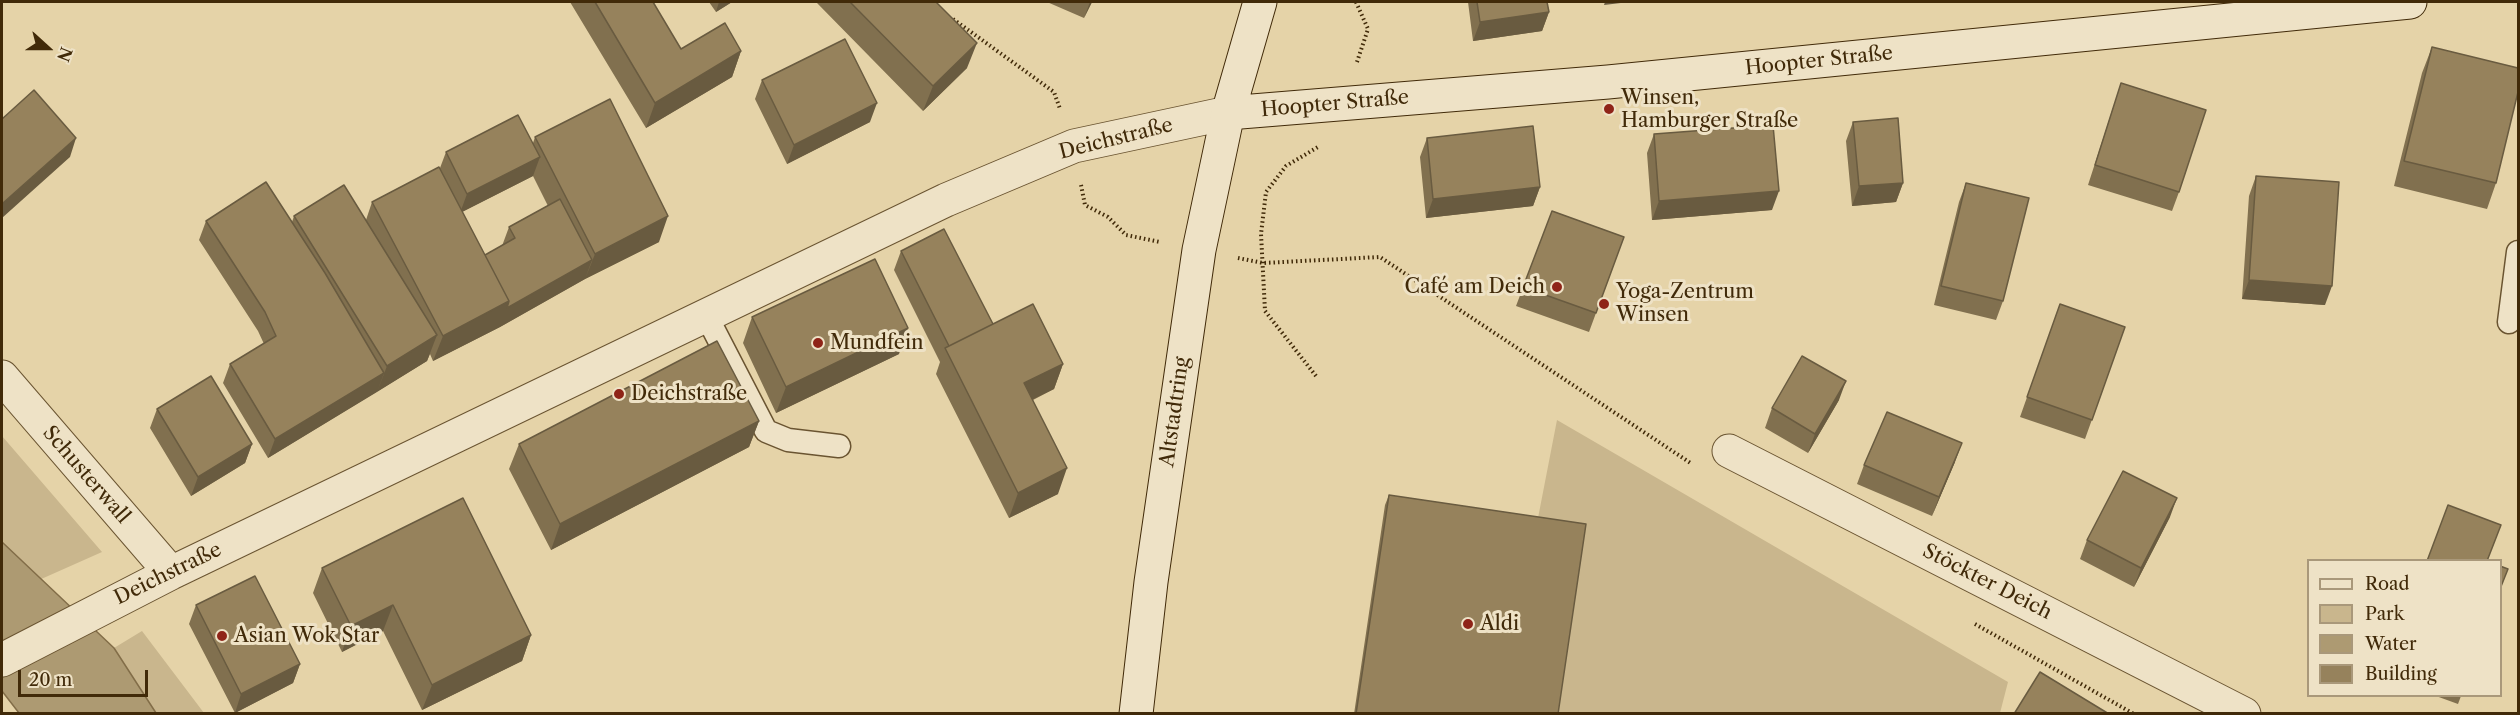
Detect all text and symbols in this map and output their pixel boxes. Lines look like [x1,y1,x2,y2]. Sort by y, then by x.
north arrow [18,18,78,78]
street label: Hoopter Straße [1744,41,1894,81]
text: N [53,44,77,65]
street label: Hoopter Straße [1260,86,1410,122]
place label: Winsen, Hamburger Straße [1621,86,1798,133]
marker: Winsen, Hamburger Straße [1602,102,1616,116]
street label: Deichstraße [1057,113,1175,165]
place label: Café am Deich [1405,275,1545,299]
marker: Café am Deich [1550,280,1564,294]
place label: Yoga-Zentrum Winsen [1616,280,1754,327]
marker: Yoga-Zentrum Winsen [1597,297,1611,311]
place label: Mundfein [830,331,924,355]
marker: Mundfein [811,336,825,350]
street label: Altstadtring [1155,355,1195,469]
place label: Deichstraße [631,382,747,406]
marker: Deichstraße [612,387,626,401]
street label: Schusterwall [37,421,135,529]
street label: Deichstraße [111,538,225,610]
street label: Stöckter Deich [1918,539,2056,625]
legend [2307,559,2502,697]
text: Road [2365,573,2410,595]
text: Park [2365,603,2404,625]
place label: Aldi [1480,612,1519,636]
marker: Aldi [1461,617,1475,631]
place label: Asian Wok Star [234,624,379,648]
marker: Asian Wok Star [215,629,229,643]
text: Water [2365,633,2417,655]
scale bar [21,658,152,696]
text: Building [2365,663,2437,685]
text: 20 m [29,669,72,691]

